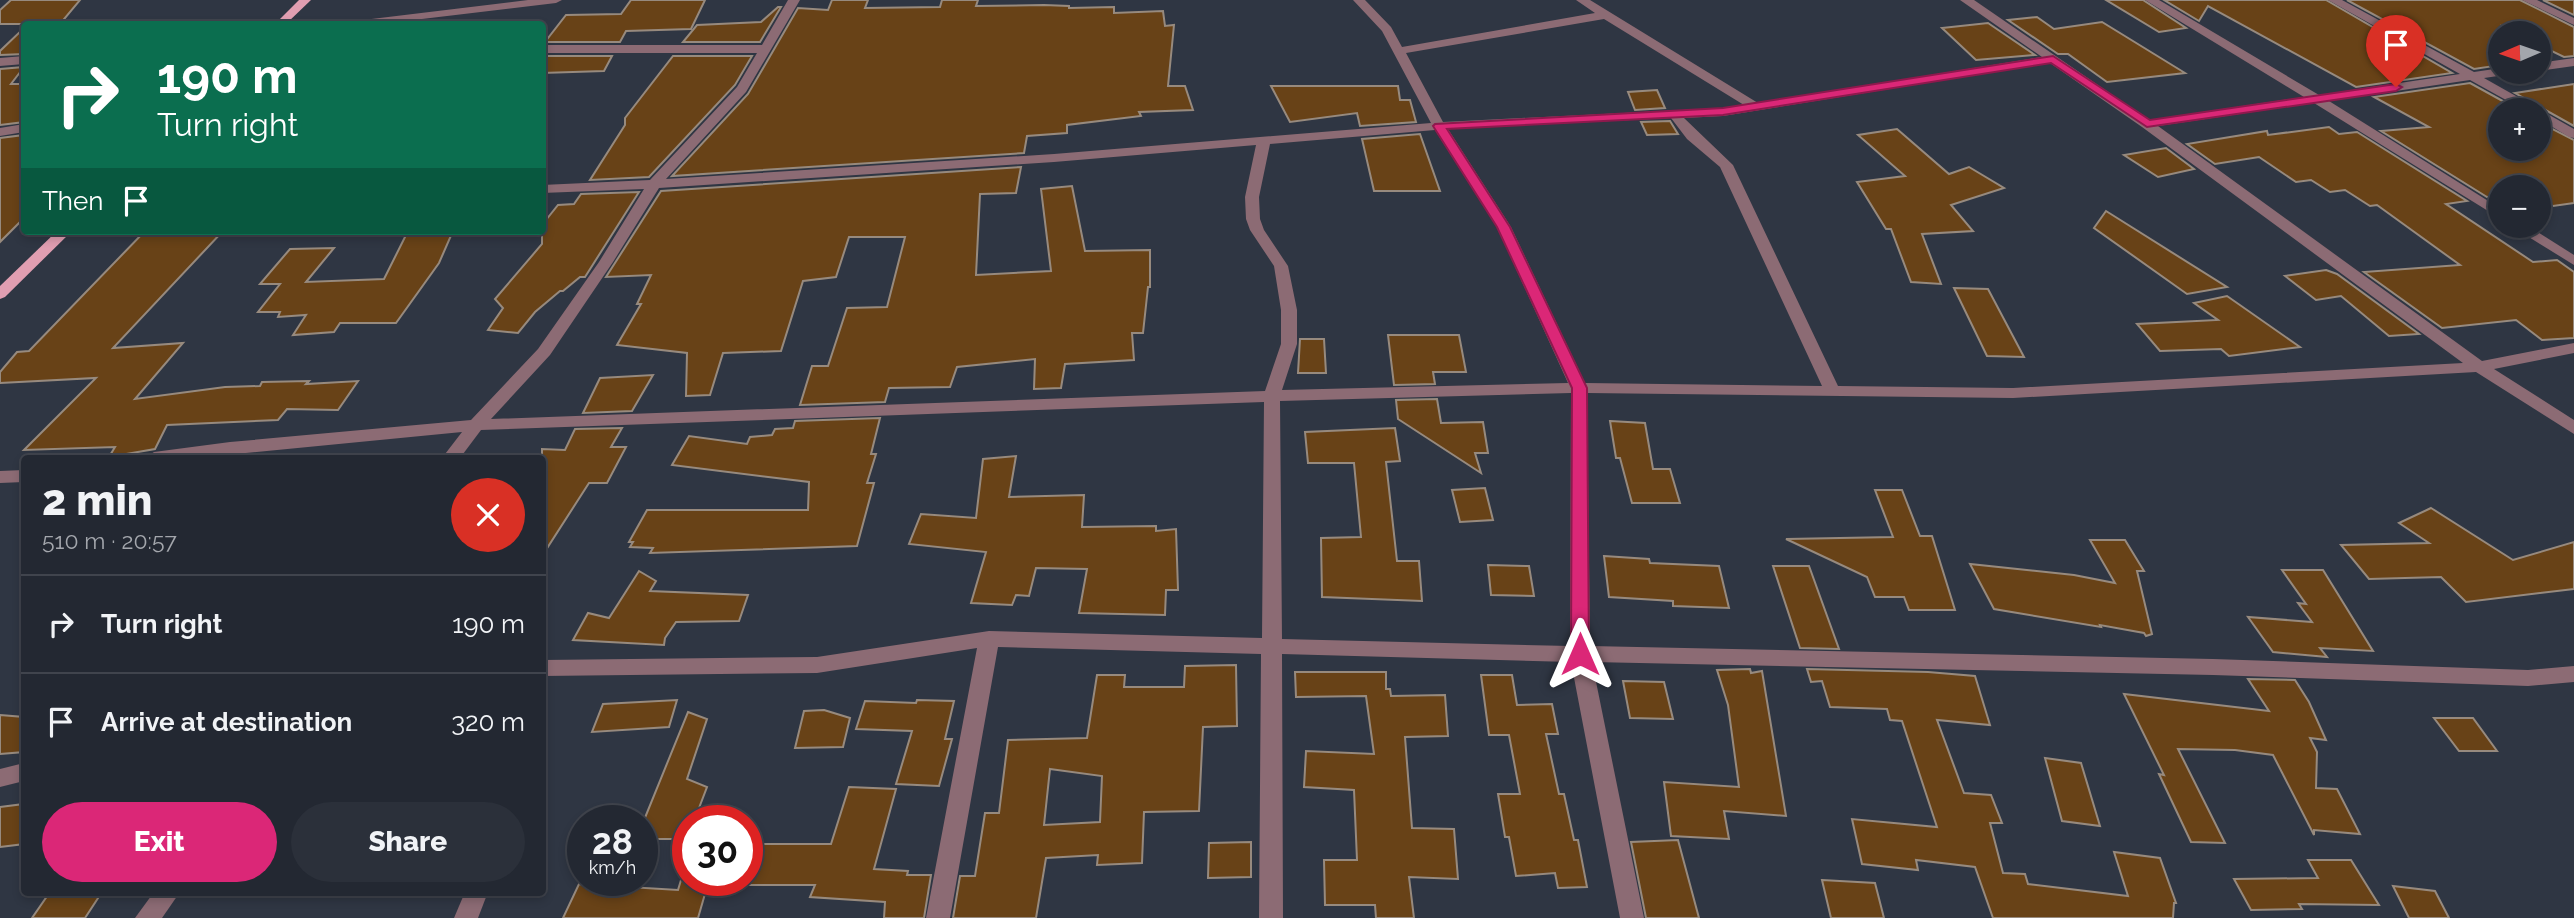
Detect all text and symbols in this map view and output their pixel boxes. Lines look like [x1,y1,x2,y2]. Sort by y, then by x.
pin [2366,15,2426,87]
north arrow [2488,21,2552,84]
map controls [2488,21,2551,238]
icon: arrive [2377,26,2415,64]
text: 190 m [157,47,298,104]
icon: right [42,49,133,140]
button: + [2488,98,2551,161]
text: Turn right [157,106,298,143]
button: − [2488,175,2551,238]
icon: arrive [117,182,155,220]
text: Then [42,186,103,216]
text: 2 min [42,476,152,525]
button: close [451,478,525,552]
text: 510 m · 20:57 [42,527,177,554]
icon: right [42,605,80,643]
text: Turn right [101,609,222,639]
text: 190 m [452,609,525,639]
position arrow [1543,617,1617,691]
icon: arrive [42,703,80,741]
text: Arrive at destination [101,707,352,737]
text: 320 m [451,707,525,737]
button: Exit [42,802,277,882]
button: Share [291,802,525,882]
speed limit sign: 30 [672,805,763,896]
text: 28 [592,821,633,862]
text: km/h [589,857,636,878]

